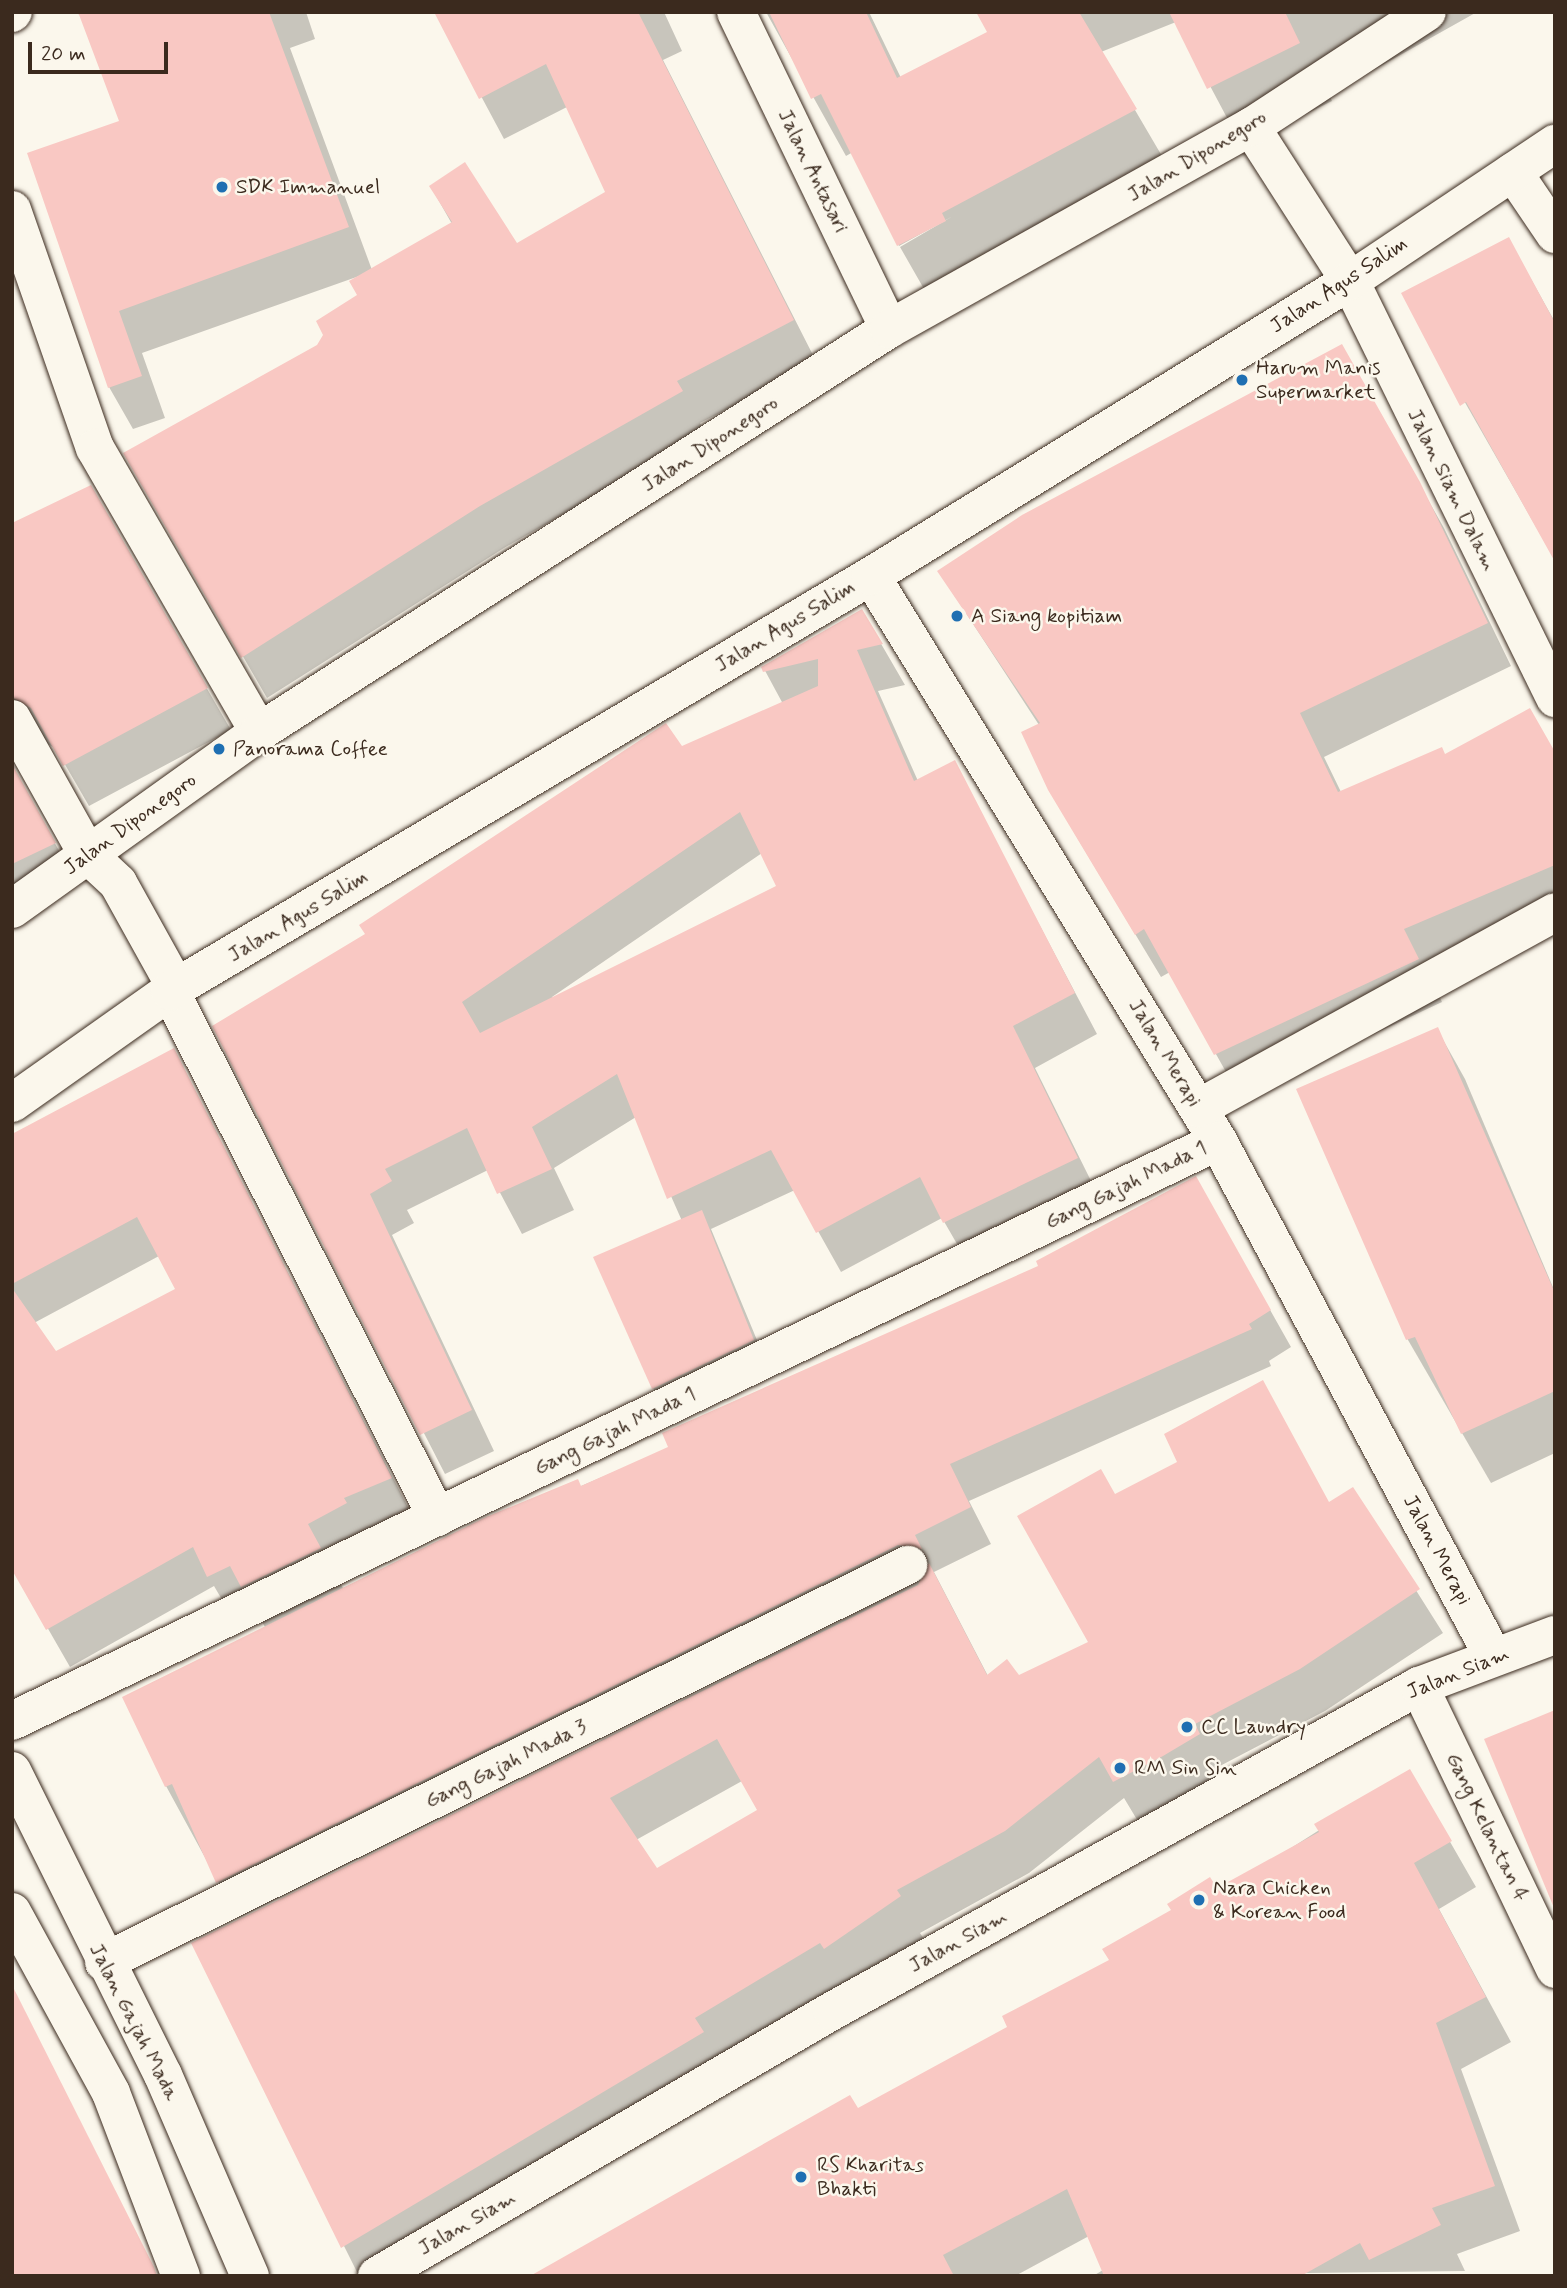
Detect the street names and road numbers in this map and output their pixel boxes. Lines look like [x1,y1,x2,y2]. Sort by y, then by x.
street label: Jalan Antasari [772,104,854,238]
street label: Jalan Diponegoro [1123,104,1271,208]
street label: Jalan Agus Salim [1266,232,1412,338]
street label: Jalan Diponegoro [637,390,783,498]
street label: Jalan Siam Dalam [1402,405,1502,575]
street label: Jalan Agus Salim [711,575,859,677]
street label: Jalan Diponegoro [58,767,202,881]
street label: Jalan Agus Salim [224,865,372,967]
street label: Jalan Merapi [1123,995,1207,1111]
street label: Gang Gajah Mada 1 [1042,1136,1210,1234]
street label: Gang Gajah Mada 1 [531,1382,699,1480]
street label: Jalan Merapi [1398,1491,1476,1609]
street label: Jalan Siam [1404,1641,1512,1705]
street label: Gang Gajah Mada 3 [422,1714,590,1814]
street label: Gang Kelantan 4 [1440,1749,1534,1905]
street label: Jalan Siam [905,1904,1011,1978]
street label: Jalan Gajah Mada [85,1941,183,2103]
street label: Jalan Siam [414,2185,520,2261]

